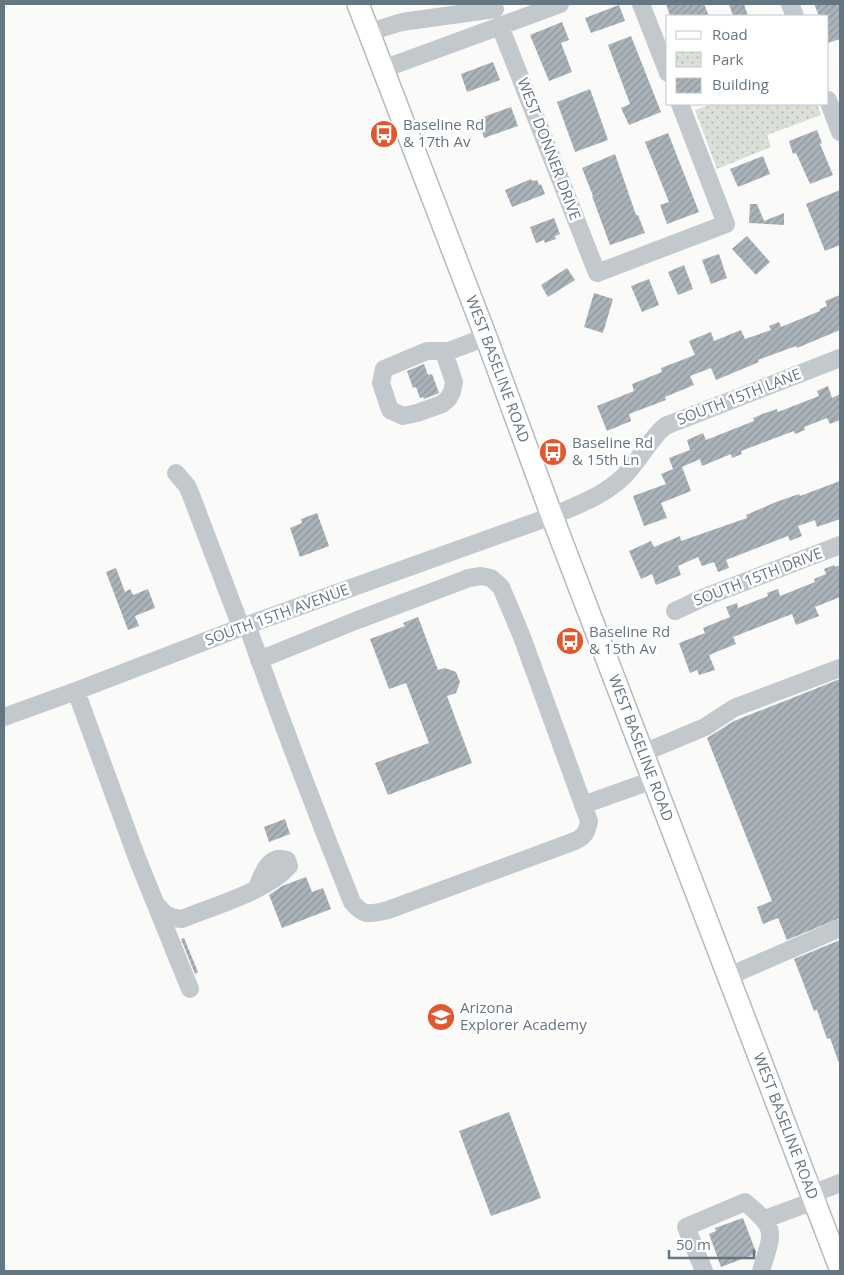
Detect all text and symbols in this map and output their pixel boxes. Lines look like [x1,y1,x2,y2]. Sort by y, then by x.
legend [666,15,829,105]
text: Road [712,24,748,44]
text: Park [712,49,743,69]
text: Building [712,74,769,94]
street label: WEST DONNER DRIVE [514,75,586,223]
place label: Baseline Rd & 17th Av [403,114,484,151]
bus stop icon: Baseline Rd & 17th Av [369,119,399,149]
street label: WEST BASELINE ROAD [462,293,535,445]
street label: SOUTH 15TH LANE [674,363,804,429]
place label: Baseline Rd & 15th Ln [572,432,653,469]
bus stop icon: Baseline Rd & 15th Ln [538,437,568,467]
street label: SOUTH 15TH DRIVE [691,542,825,610]
street label: SOUTH 15TH AVENUE [202,579,351,649]
place label: Baseline Rd & 15th Av [589,621,670,658]
bus stop icon: Baseline Rd & 15th Av [555,626,585,656]
street label: WEST BASELINE ROAD [605,672,679,824]
place label: Arizona Explorer Academy [460,997,587,1034]
school or university icon: Arizona Explorer Academy [426,1002,456,1032]
street label: WEST BASELINE ROAD [750,1050,824,1202]
scale bar [669,1228,754,1260]
text: 50 m [676,1234,711,1254]

